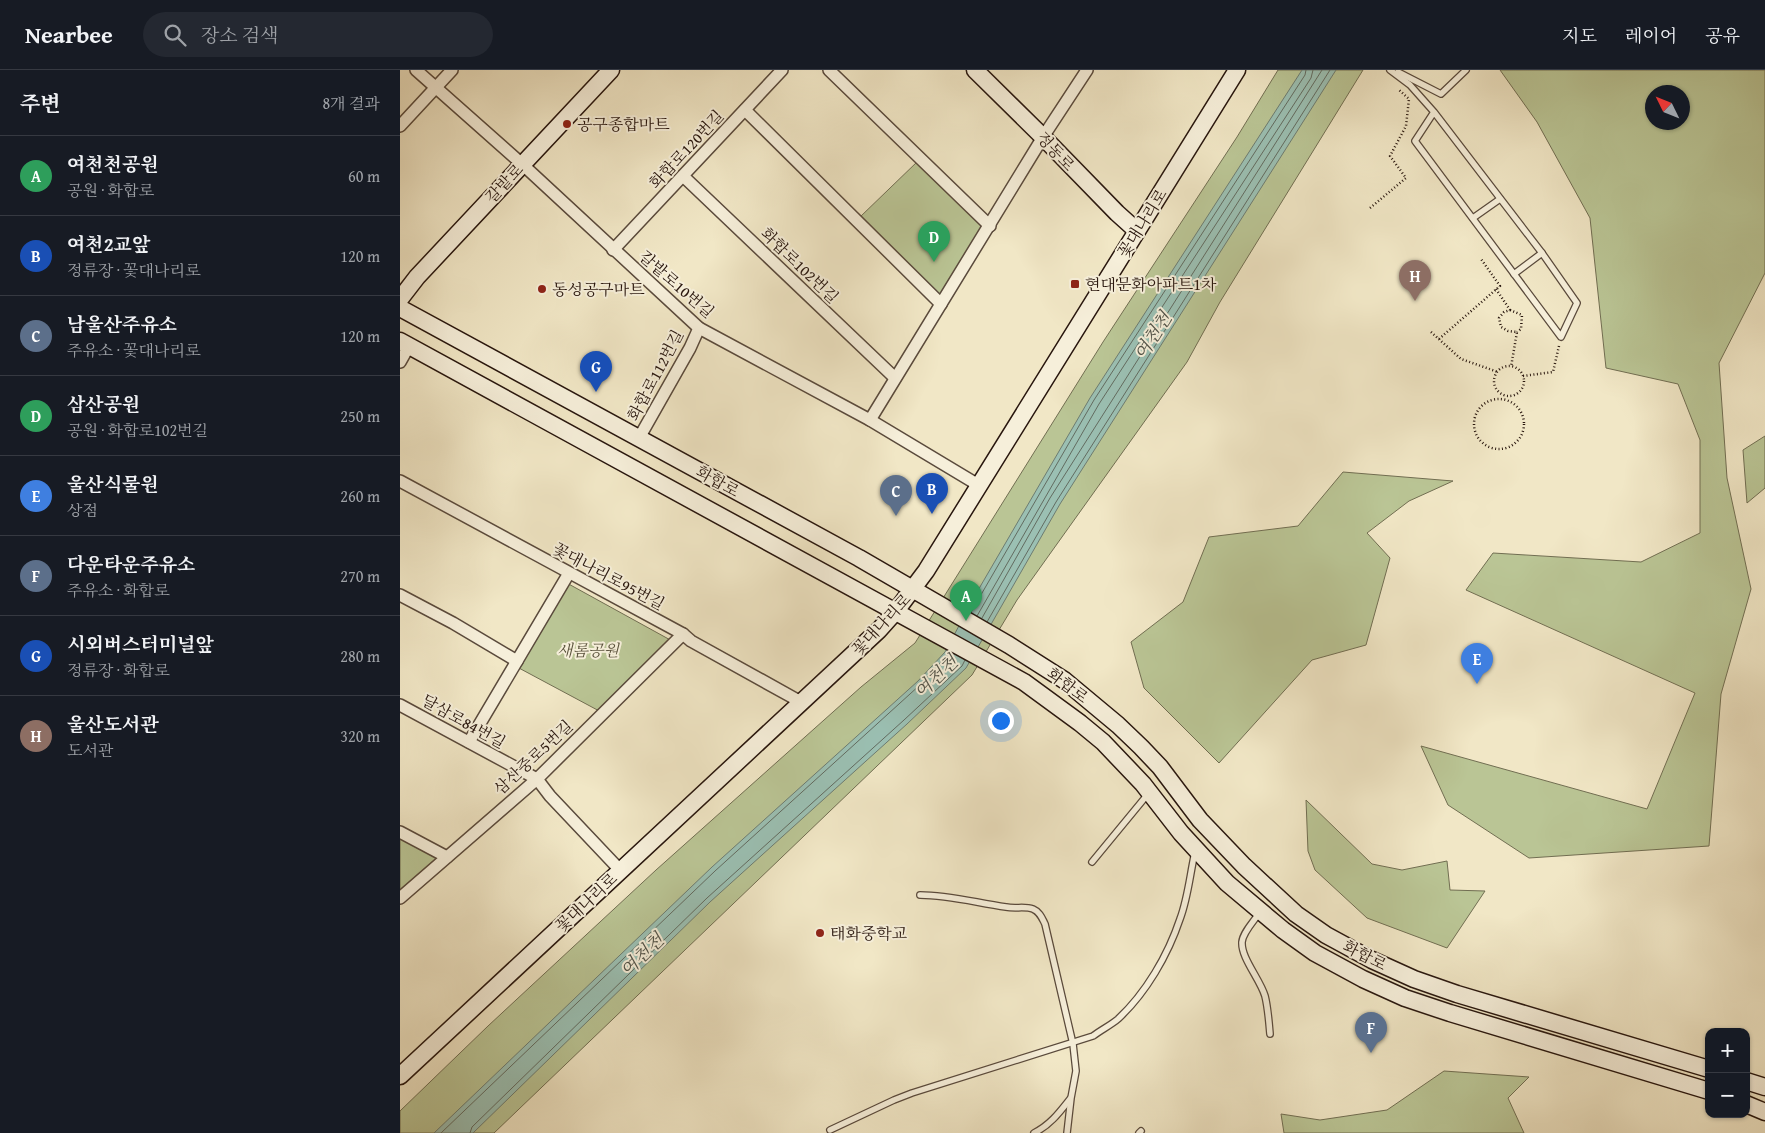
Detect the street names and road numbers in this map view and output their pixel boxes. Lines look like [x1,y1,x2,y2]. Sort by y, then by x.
street label: 화합로120번길 [643,104,729,194]
street label: 정동로 [1031,126,1081,177]
street label: 갈밭로 [479,157,529,208]
street label: 꽃대나리로 [1111,183,1173,262]
street label: 화합로102번길 [756,221,844,309]
street label: 갈밭로10번길 [634,245,720,323]
street label: 화합로112번길 [621,325,689,425]
street label: 화합로 [692,459,745,503]
street label: 꽃대나리로95번길 [549,536,669,616]
street label: 꽃대나리로 [846,587,916,660]
street label: 화합로 [1042,661,1094,709]
street label: 달삼로84번길 [418,688,510,754]
street label: 삼산중로5번길 [488,714,578,800]
street label: 꽃대나리로 [550,867,623,937]
street label: 화합로 [1339,934,1392,976]

